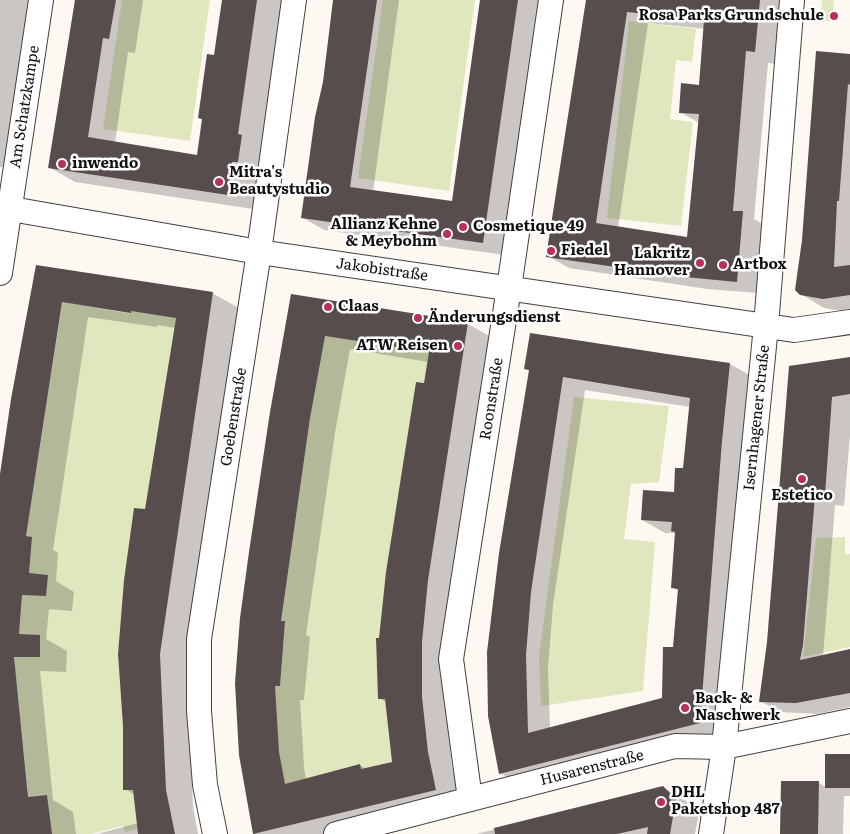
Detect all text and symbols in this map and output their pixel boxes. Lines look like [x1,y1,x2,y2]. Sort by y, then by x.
place label: Rosa Parks Grundschule [638,7,824,25]
marker: Rosa Parks Grundschule [828,10,840,22]
street label: Am Schatzkampe [6,44,44,170]
place label: inwendo [72,155,138,173]
marker: inwendo [56,158,68,170]
place label: Mitra's Beautystudio [229,164,330,199]
marker: Mitra's Beautystudio [213,176,225,188]
place label: Allianz Kehne & Meybohm [330,216,437,251]
place label: Cosmetique 49 [473,218,584,236]
marker: Cosmetique 49 [457,221,469,233]
marker: Allianz Kehne & Meybohm [441,228,453,240]
place label: Fiedel [561,242,608,260]
marker: Fiedel [545,245,557,257]
place label: Lakritz Hannover [614,245,690,280]
street label: Jakobistraße [335,255,429,285]
place label: Artbox [733,256,787,274]
marker: Lakritz Hannover [694,257,706,269]
marker: Artbox [717,259,729,271]
place label: Claas [338,298,379,316]
marker: Claas [322,301,334,313]
place label: Änderungsdienst [428,309,561,327]
marker: Änderungsdienst [412,312,424,324]
place label: ATW Reisen [356,337,448,355]
marker: ATW Reisen [452,340,464,352]
street label: Isernhagener Straße [740,344,774,492]
street label: Roonstraße [477,357,507,441]
street label: Goebenstraße [217,367,251,467]
marker: Estetico [796,473,808,485]
place label: Estetico [771,487,833,505]
place label: Back- & Naschwerk [695,690,780,725]
marker: Back- & Naschwerk [679,702,691,714]
street label: Husarenstraße [538,746,646,790]
place label: DHL Paketshop 487 [671,784,780,819]
marker: DHL Paketshop 487 [655,796,667,808]

